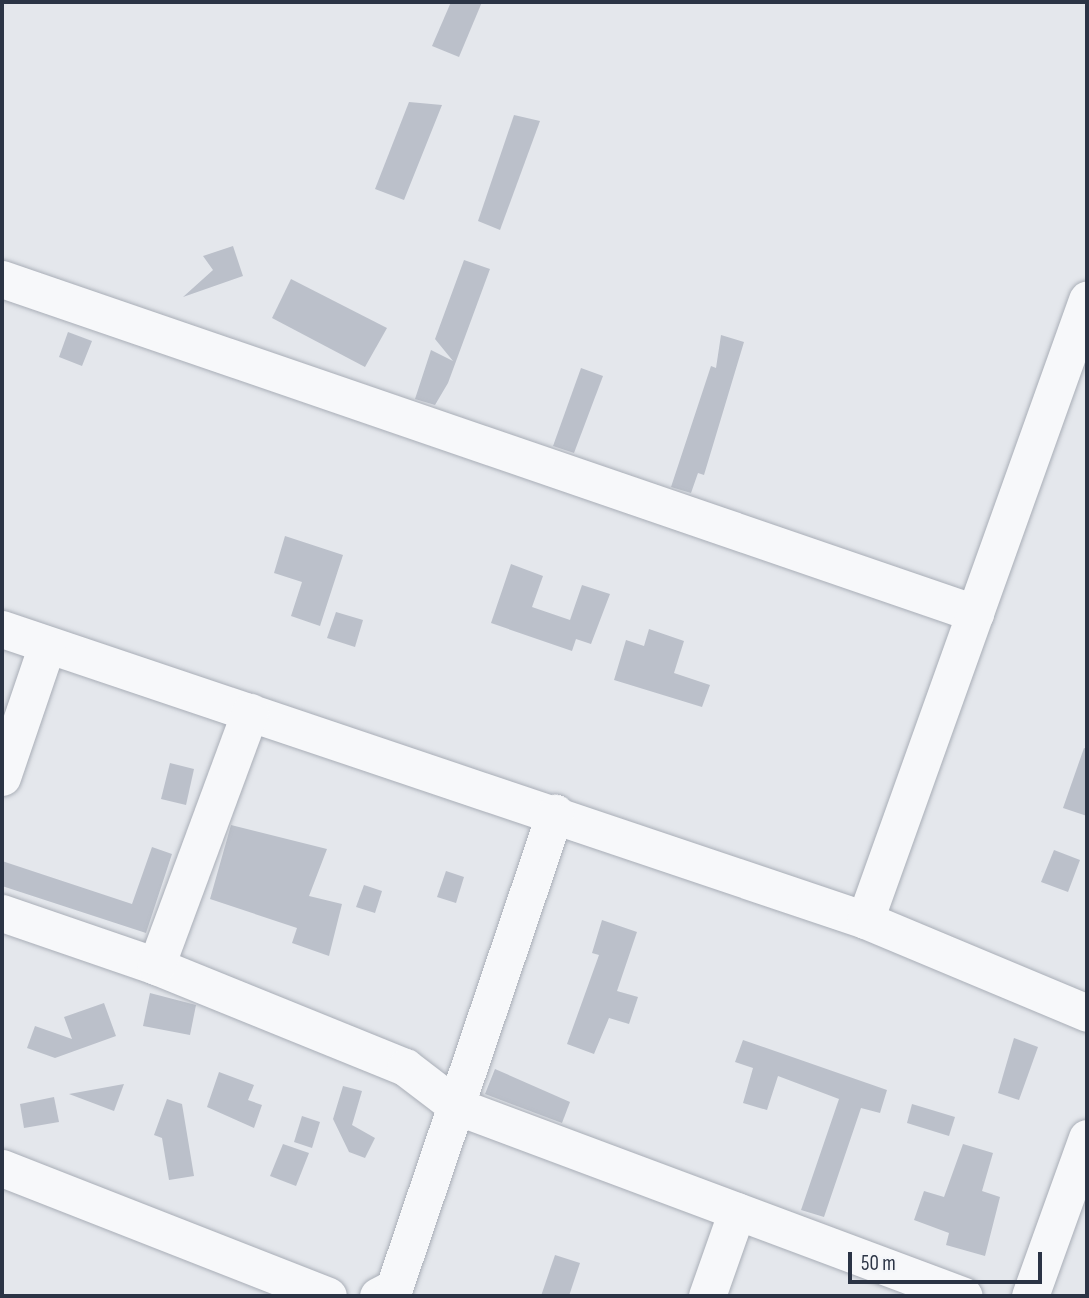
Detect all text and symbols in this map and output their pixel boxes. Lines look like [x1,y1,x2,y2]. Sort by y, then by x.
scale bar [851,1238,1045,1282]
text: 50 m [861,1251,896,1276]

